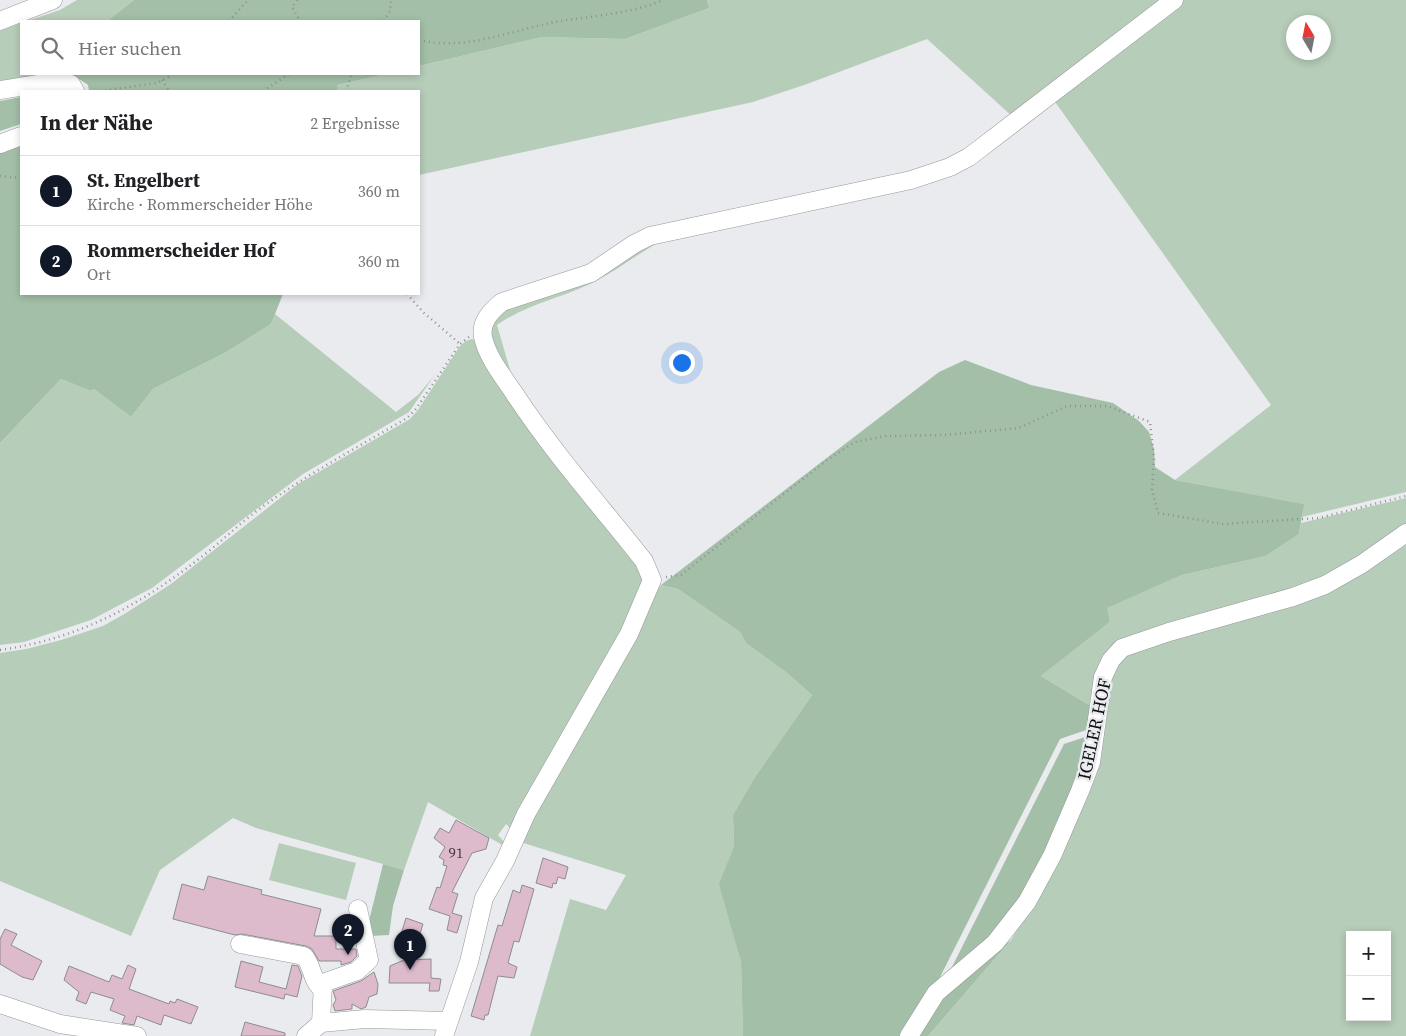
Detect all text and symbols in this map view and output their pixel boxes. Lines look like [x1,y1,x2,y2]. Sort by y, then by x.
north arrow [1286,15,1331,60]
search box [20,20,420,75]
icon: search [38,34,66,62]
text: Hier suchen [78,35,182,61]
text: In der Nähe [40,108,153,137]
text: 2 Ergebnisse [310,112,400,134]
text: St. Engelbert [87,167,200,193]
text: 1 [52,180,60,202]
text: 360 m [358,180,400,202]
text: Kirche · Rommerscheider Höhe [87,193,313,215]
text: Rommerscheider Hof [87,237,275,263]
text: 2 [52,250,60,272]
text: 360 m [358,250,400,272]
text: Ort [87,263,111,285]
your location [669,350,695,376]
street label: IGELER HOF [1071,676,1117,782]
house number: 91 [448,842,464,863]
pin: 2 [332,914,364,955]
pin: 1 [394,929,426,970]
map controls [1346,931,1391,1021]
button: + [1346,931,1391,976]
button: − [1346,976,1391,1021]

